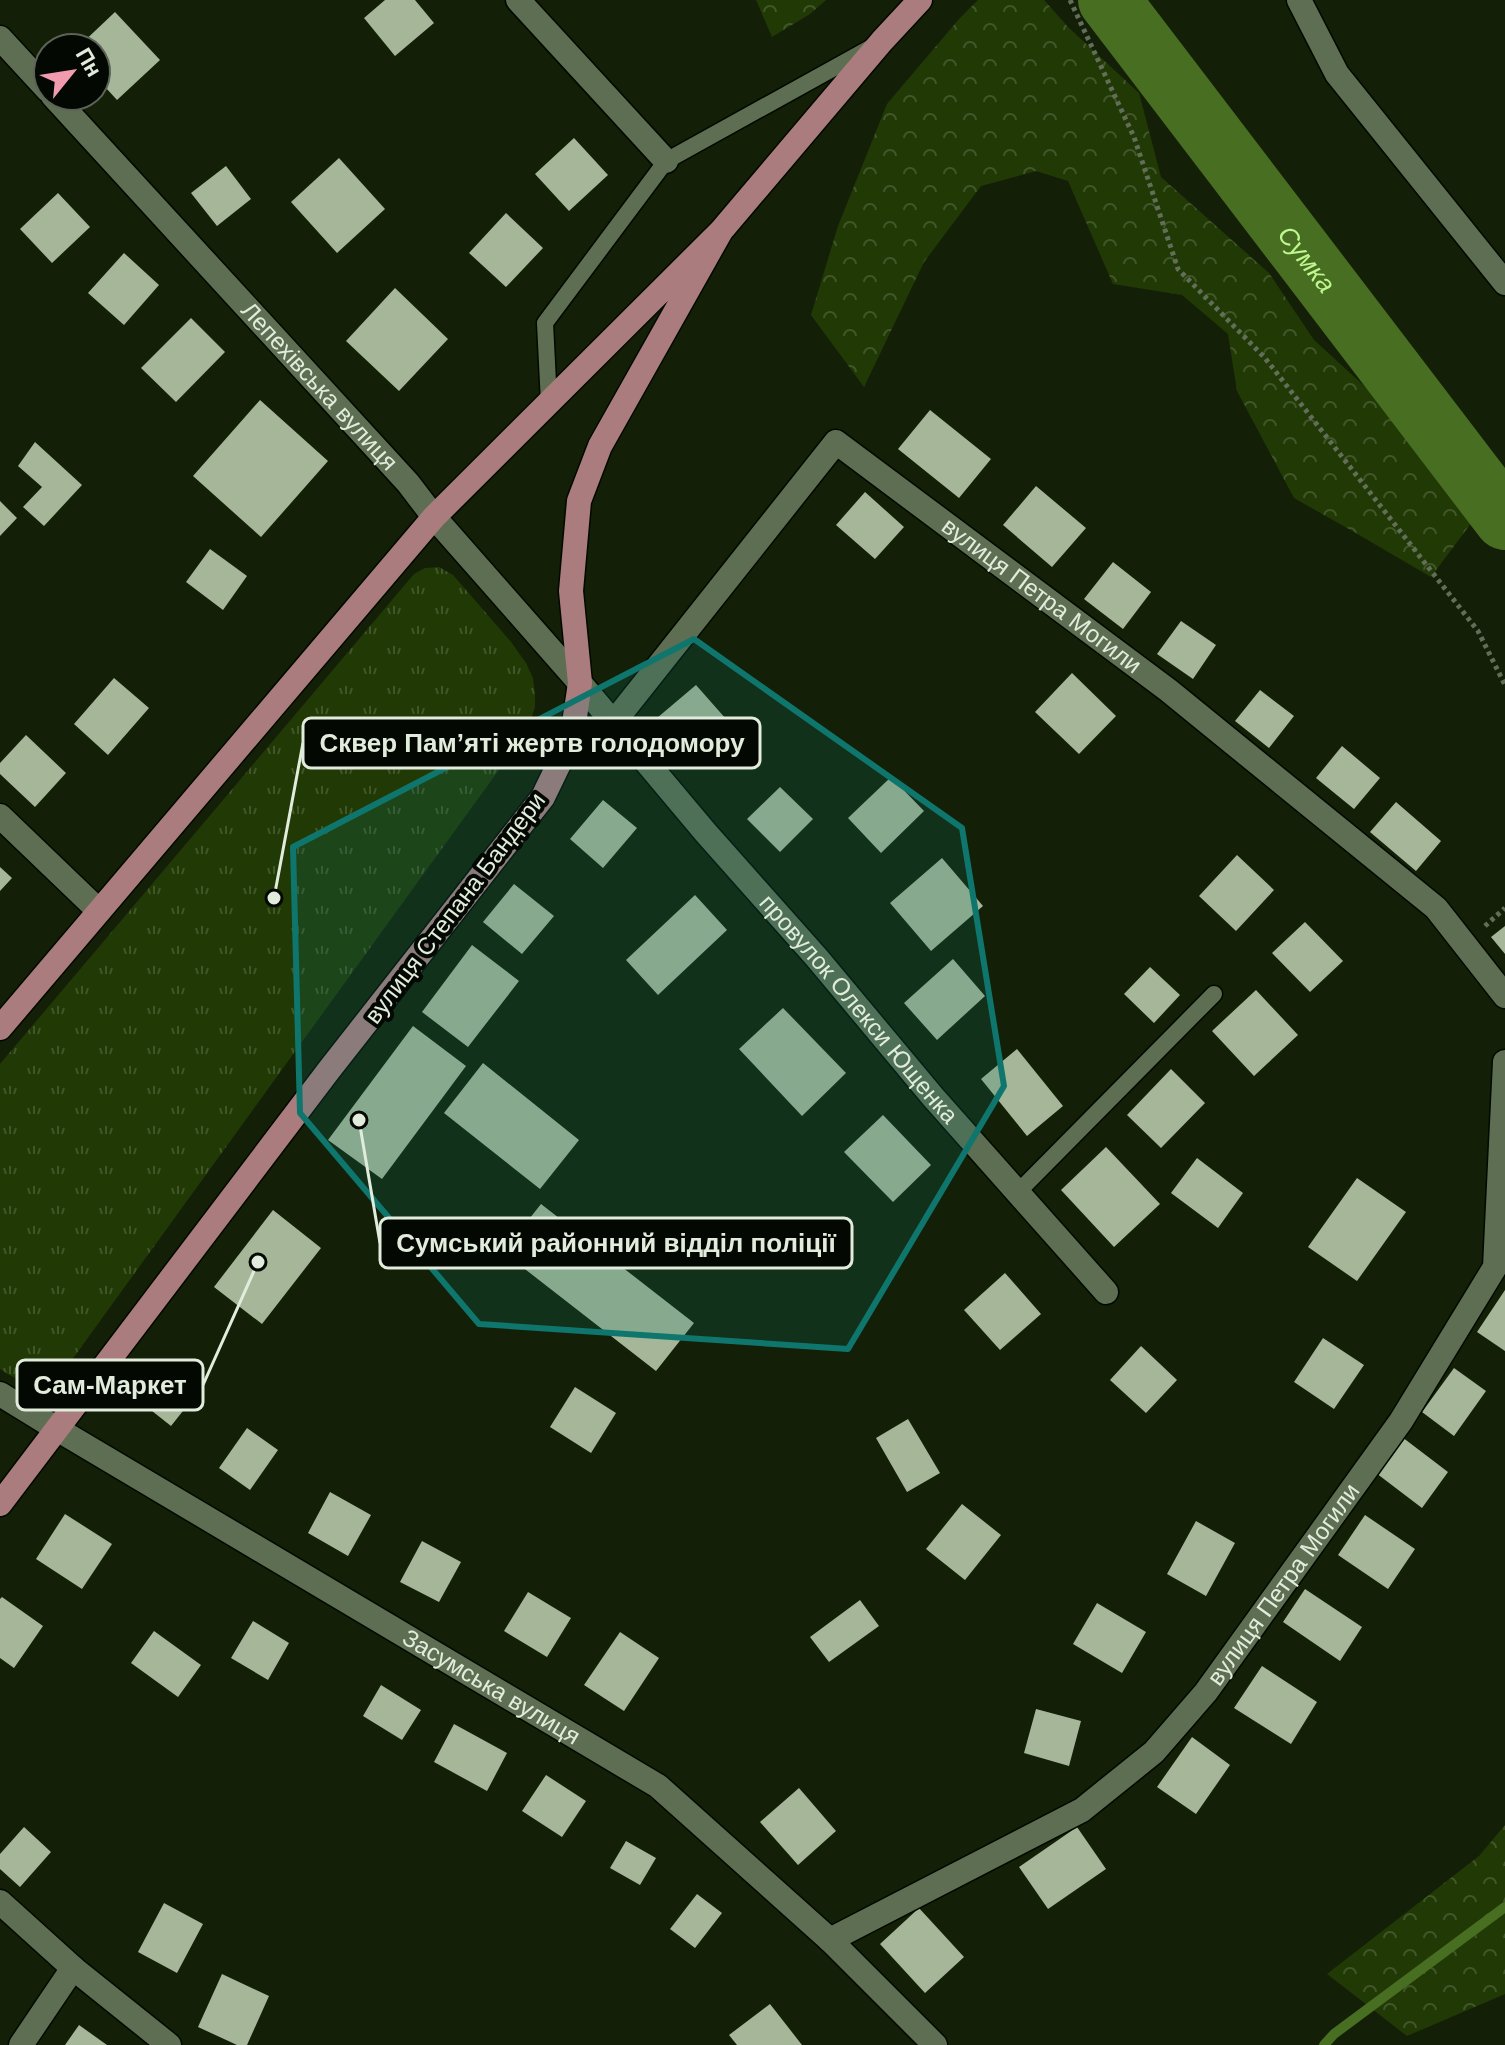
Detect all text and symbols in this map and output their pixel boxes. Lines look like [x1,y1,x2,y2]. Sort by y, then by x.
north arrow [32,32,112,112]
text: Пн [71,43,107,81]
water label: Сумка [1272,220,1342,299]
street label: Лепехівська вулиця [236,296,403,476]
street label: вулиця Петра Могили [937,512,1147,678]
callout: Сквер Пам’яті жертв голодомору [303,718,760,768]
text: Сквер Пам’яті жертв голодомору [319,728,745,758]
street label: вулиця Степана Бандери [359,787,550,1028]
street label: провулок Олекси Ющенка [754,889,964,1129]
callout: Сумський районний відділ поліції [380,1218,852,1268]
text: Сумський районний відділ поліції [396,1228,836,1258]
callout: Сам-Маркет [17,1360,203,1410]
text: Сам-Маркет [33,1370,187,1400]
street label: вулиця Петра Могили [1201,1478,1365,1690]
street label: Засумська вулиця [398,1623,585,1750]

